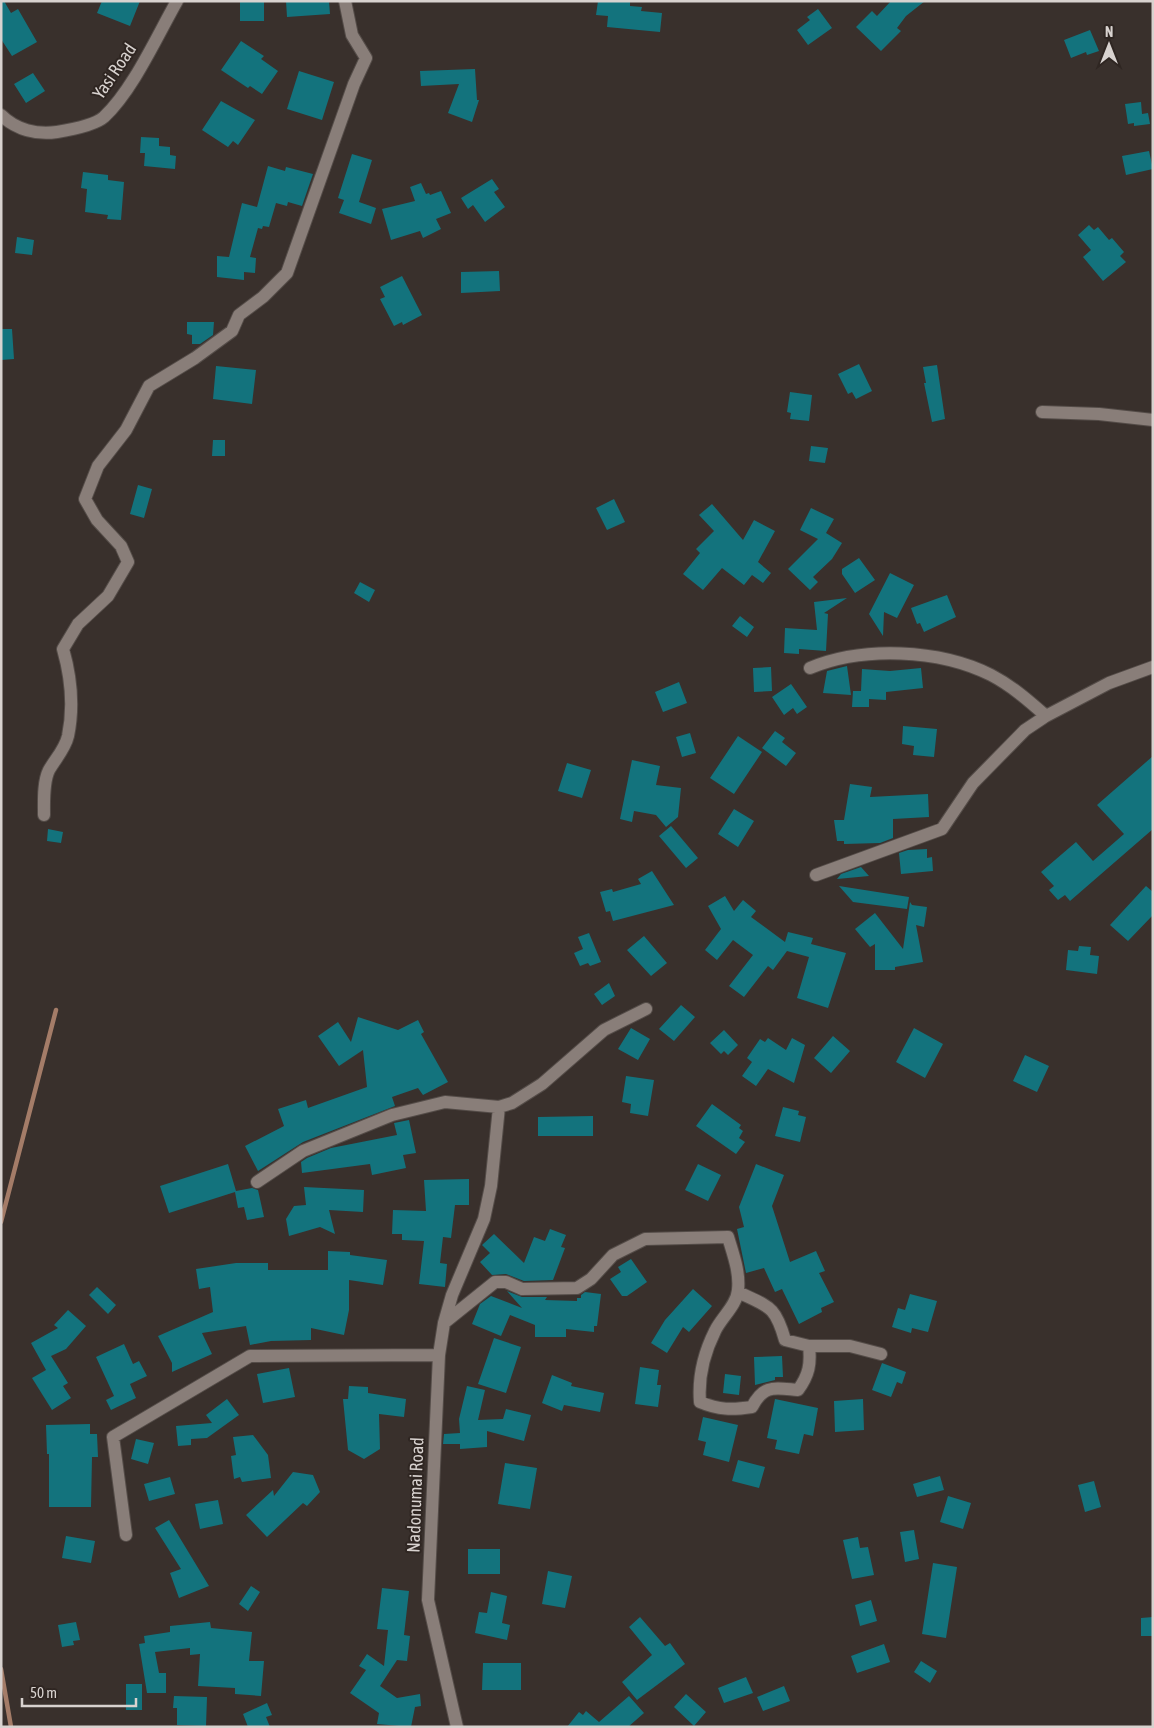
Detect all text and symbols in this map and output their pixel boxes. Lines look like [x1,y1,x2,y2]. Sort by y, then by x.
north arrow [1084,20,1134,70]
text: N [1105,24,1113,40]
street label: Yasi Road [88,39,140,103]
street label: Nadonumai Road [402,1437,428,1553]
scale bar [22,1676,136,1708]
text: 50 m [30,1684,57,1701]

